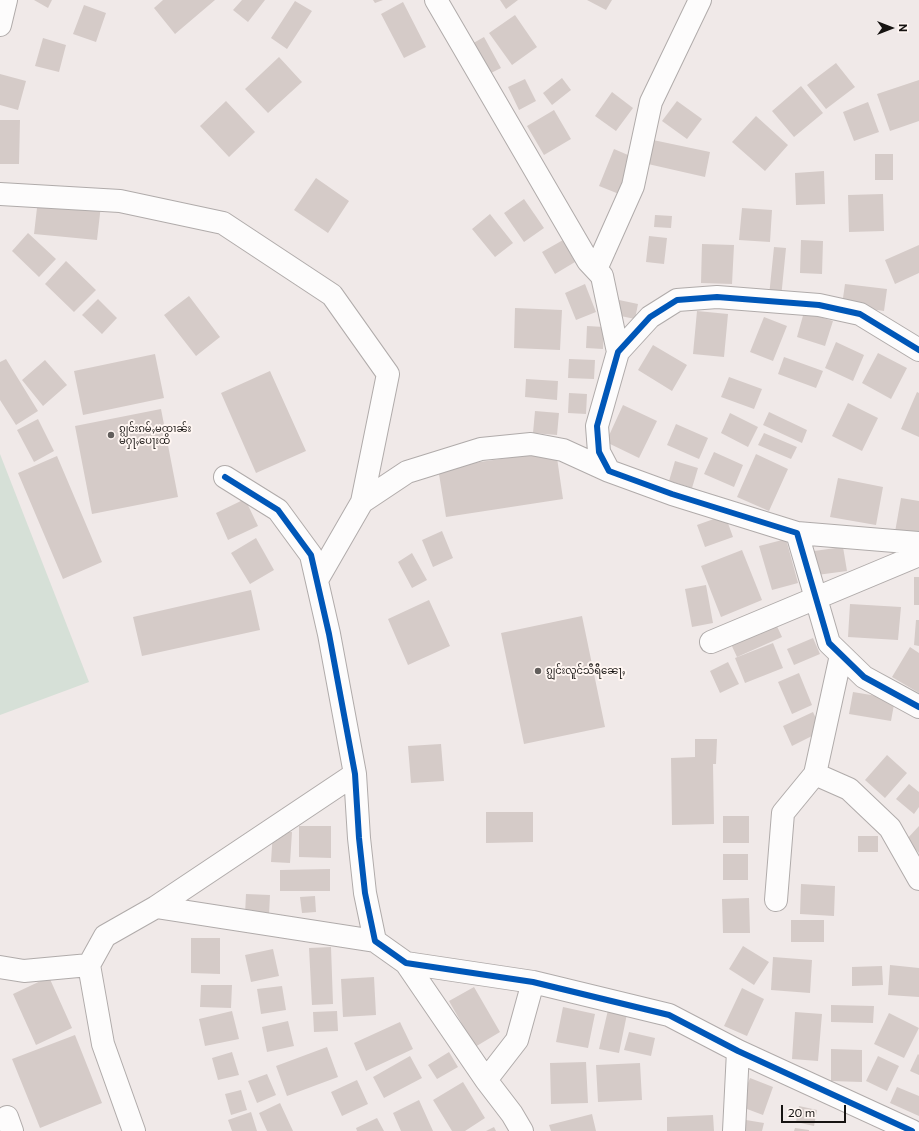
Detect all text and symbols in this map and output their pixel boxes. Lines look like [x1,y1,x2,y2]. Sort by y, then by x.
north arrow [871,8,911,48]
text: N [897,24,910,32]
place label: ၵျွင်းၵမ်ႇမထၢၼ်း မႁႃႇပေႃးထိ [119,423,191,446]
marker: ၵျွင်းၵမ်ႇမထၢၼ်း မႁႃႇပေႃးထိ [106,430,116,440]
place label: ၵျွင်းလူင်သီရီၼေႃႇ [546,665,625,677]
marker: ၵျွင်းလူင်သီရီၼေႃႇ [533,666,543,676]
scale bar [783,1097,848,1123]
text: 20 m [788,1105,815,1119]

